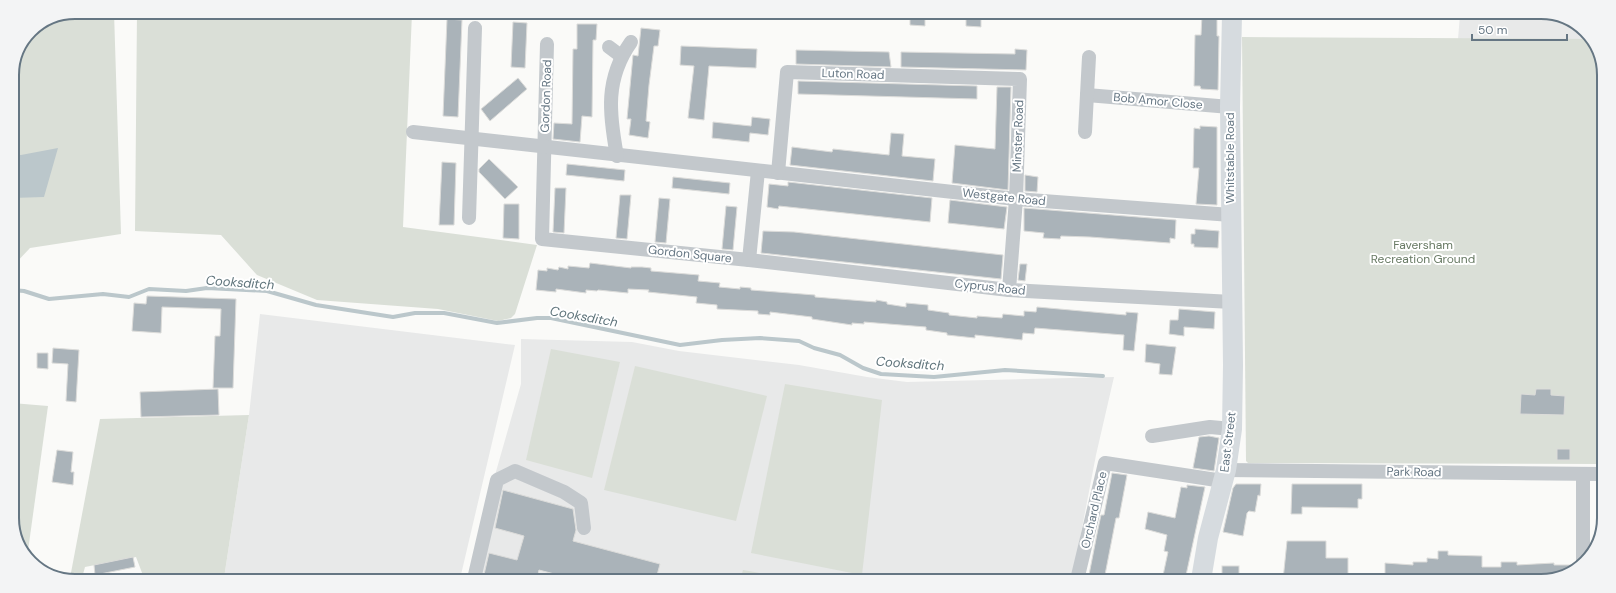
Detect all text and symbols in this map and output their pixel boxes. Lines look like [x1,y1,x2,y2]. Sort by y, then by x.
scale bar [1472,16,1567,42]
text: 50 m [1478,22,1507,38]
street label: Gordon Road [537,59,555,133]
street label: Luton Road [821,65,885,83]
street label: Bob Amor Close [1113,89,1204,113]
street label: Minster Road [1009,99,1027,173]
street label: Whitstable Road [1222,112,1238,204]
street label: Westgate Road [961,185,1047,209]
park label: Faversham Recreation Ground [1371,237,1475,267]
street label: Gordon Square [647,242,733,266]
water label: Cooksditch [205,272,275,293]
street label: Cyprus Road [954,275,1026,299]
water label: Cooksditch [549,302,619,331]
water label: Cooksditch [875,353,945,374]
street label: East Street [1216,410,1240,473]
street label: Park Road [1386,464,1442,480]
street label: Orchard Place [1077,470,1111,550]

